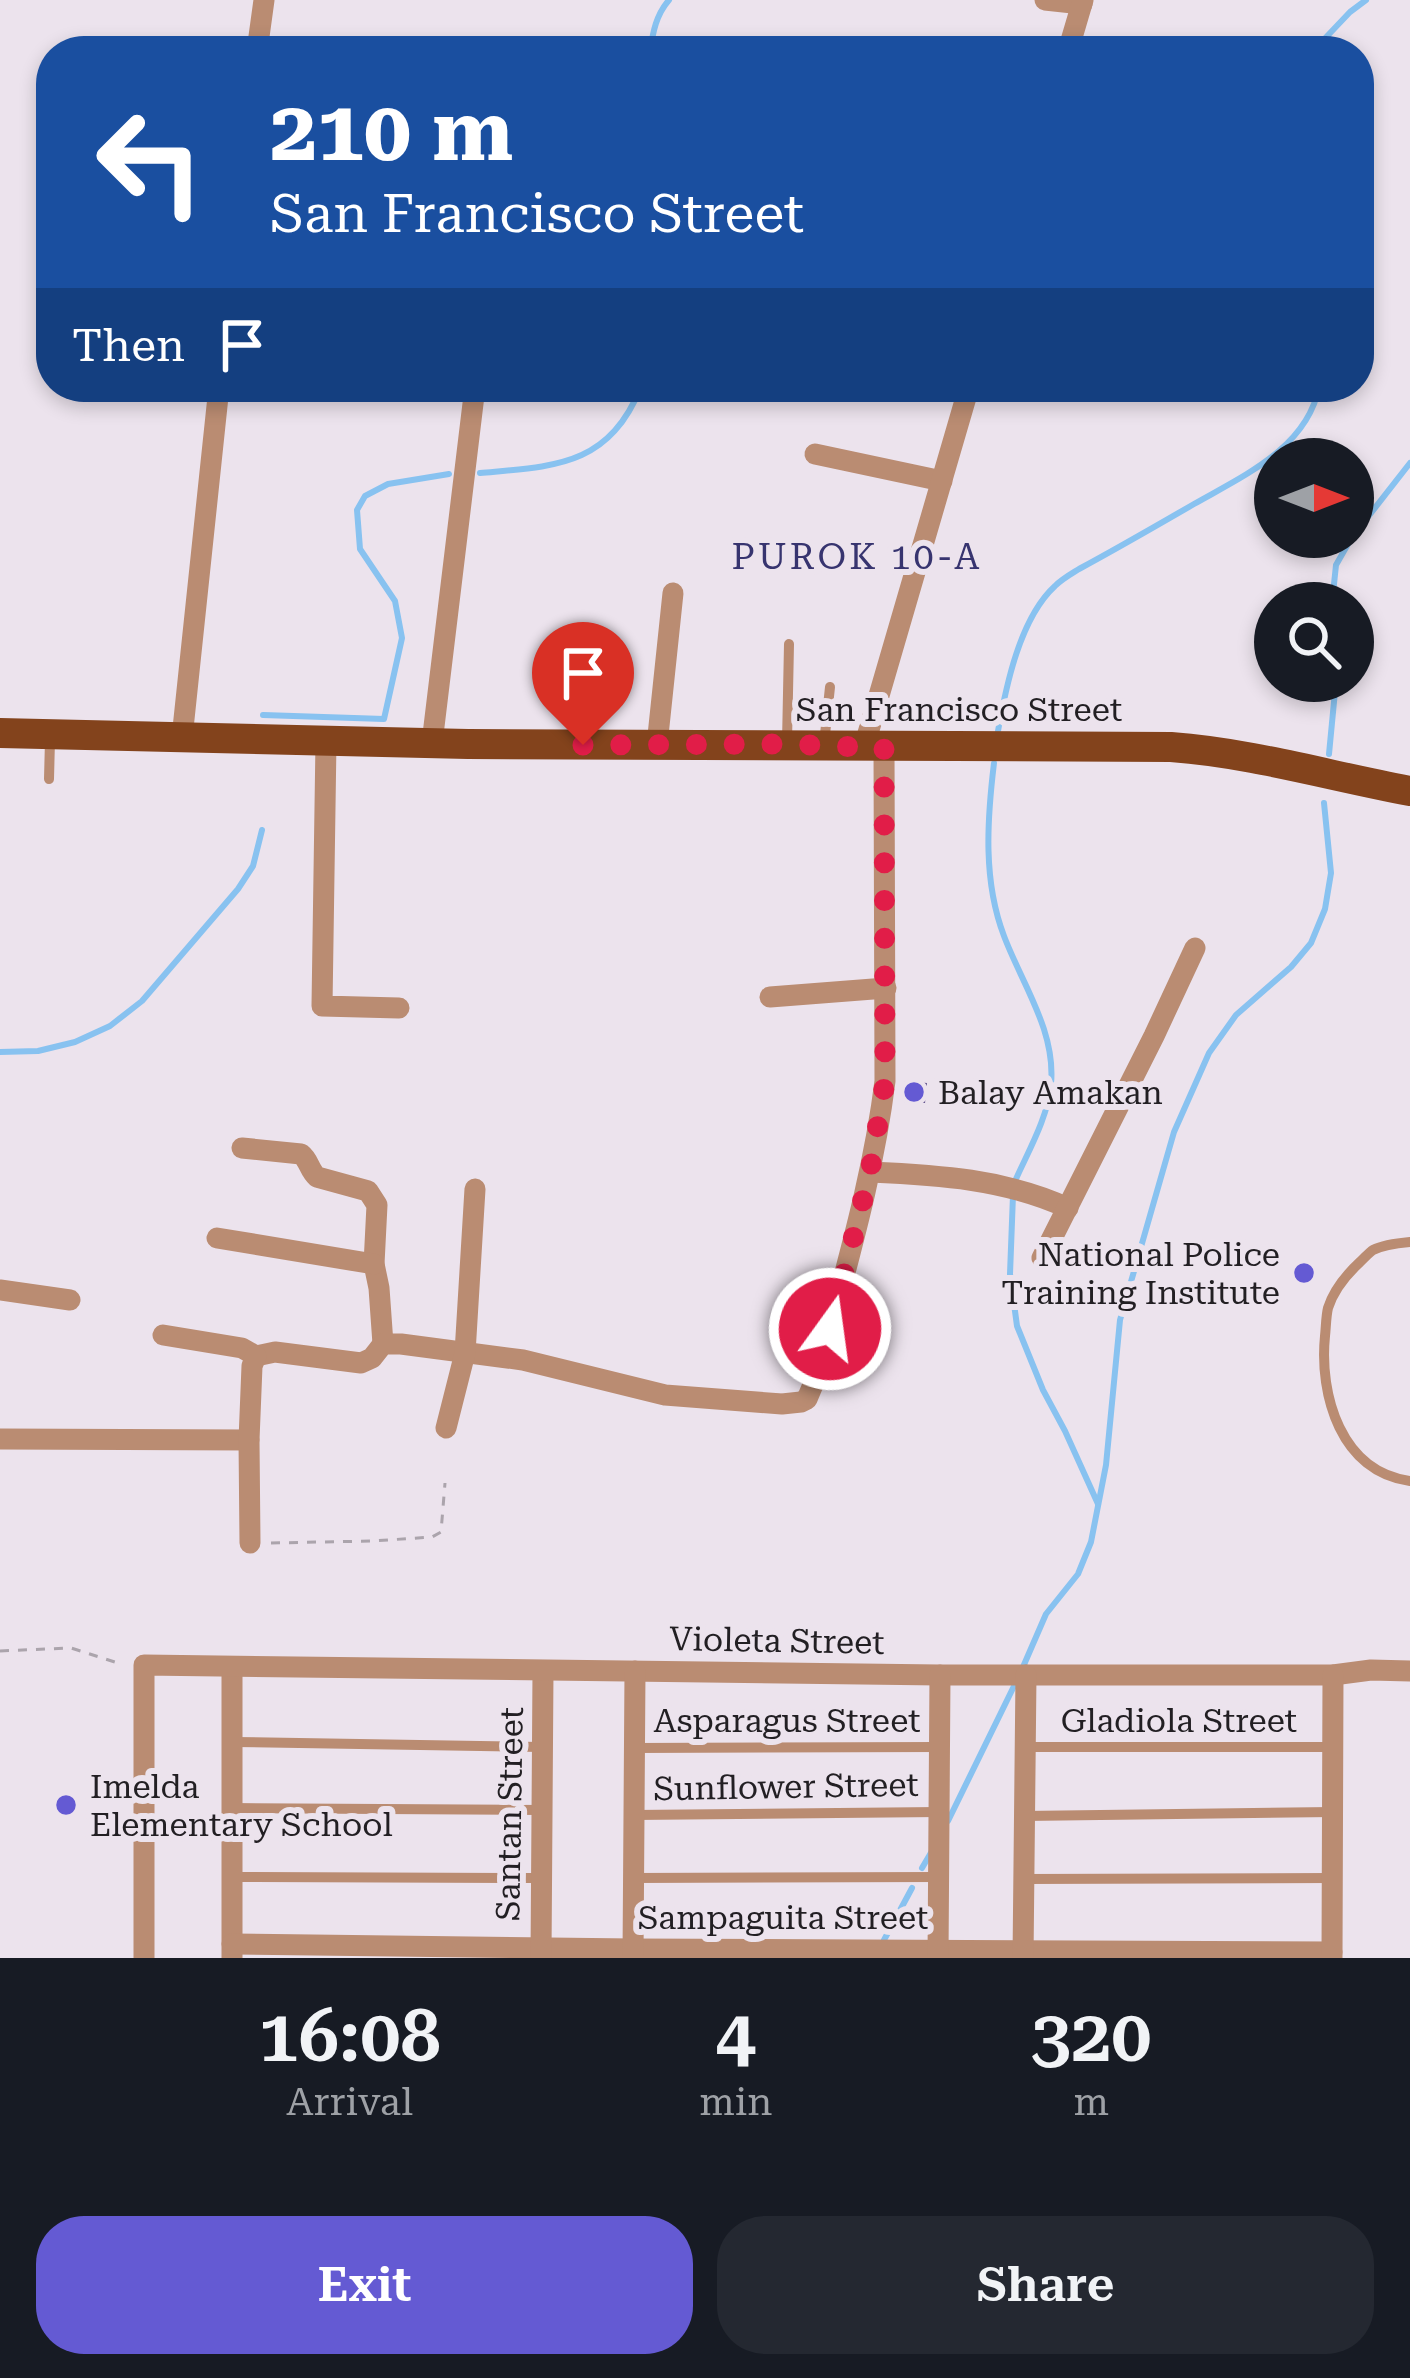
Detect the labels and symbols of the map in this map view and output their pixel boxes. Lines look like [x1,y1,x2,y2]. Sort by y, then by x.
north arrow [1254,438,1374,558]
district label: PUROK 10-A [732,536,982,578]
pin [532,622,634,745]
street label: San Francisco Street [796,690,1122,729]
place label: Balay Amakan [938,1073,1163,1112]
marker: Balay Amakan [901,1079,927,1105]
place label: National Police Training Institute [1001,1235,1280,1312]
marker: National Police Training Institute [1291,1260,1317,1286]
position arrow [767,1266,893,1392]
street label: Violeta Street [669,1619,885,1662]
street label: Asparagus Street [653,1701,921,1740]
street label: Gladiola Street [1061,1701,1297,1740]
street label: Santan Street [488,1707,531,1921]
street label: Sunflower Street [653,1765,919,1808]
place label: Imelda Elementary School [90,1767,393,1844]
marker: Imelda Elementary School [53,1792,79,1818]
street label: Sampaguita Street [638,1898,928,1937]

